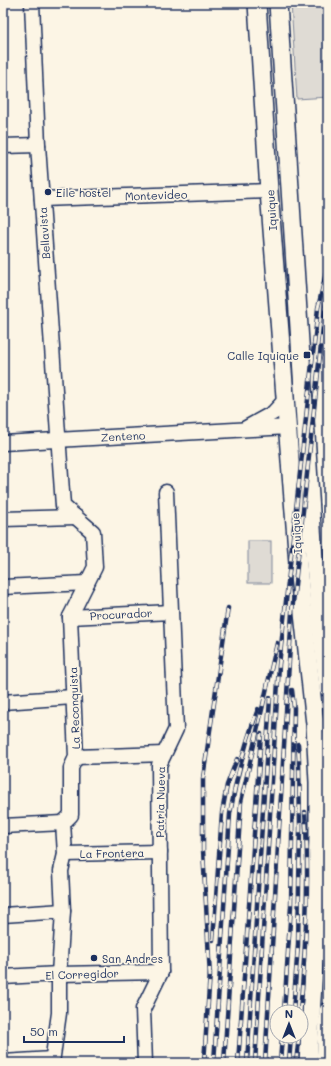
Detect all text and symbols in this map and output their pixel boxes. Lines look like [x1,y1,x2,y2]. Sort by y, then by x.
place label: Eile hostel [56,185,111,200]
street label: Montevideo [124,186,188,204]
marker: Eile hostel [43,187,53,197]
street label: Iquique [262,189,280,231]
street label: Bellavista [35,206,53,260]
place label: Calle Iquique [227,348,299,363]
marker: Calle Iquique [302,350,312,360]
street label: Zenteno [100,427,146,445]
street label: Iquique [287,512,305,554]
street label: Procurador [89,605,153,623]
street label: La Reconquista [65,666,83,750]
street label: Patria Nueva [152,766,168,838]
street label: La Frontera [80,845,145,861]
place label: San Andres [102,951,163,966]
marker: San Andres [89,953,99,963]
street label: El Corregidor [45,965,119,983]
north arrow [269,1004,309,1044]
text: N [285,1006,293,1021]
scale bar [24,1018,124,1044]
text: 50 m [30,1023,58,1039]

